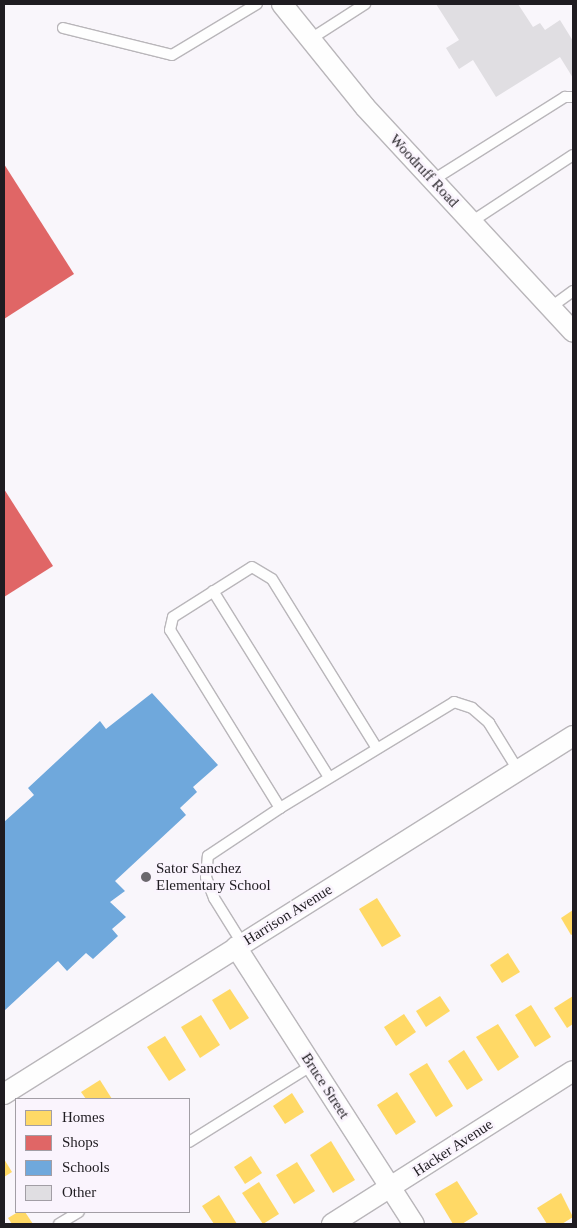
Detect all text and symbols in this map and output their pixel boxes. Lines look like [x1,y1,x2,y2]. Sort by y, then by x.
street label: Woodruff Road [386,131,462,211]
place label: Sator Sanchez Elementary School [156,859,271,894]
marker: Sator Sanchez Elementary School [140,871,152,883]
street label: Harrison Avenue [240,880,336,950]
street label: Bruce Street [297,1050,353,1122]
legend [15,1098,190,1213]
text: Homes [62,1109,105,1125]
street label: Hacker Avenue [409,1115,497,1181]
text: Shops [62,1134,99,1150]
text: Schools [62,1159,110,1175]
text: Other [62,1184,96,1200]

